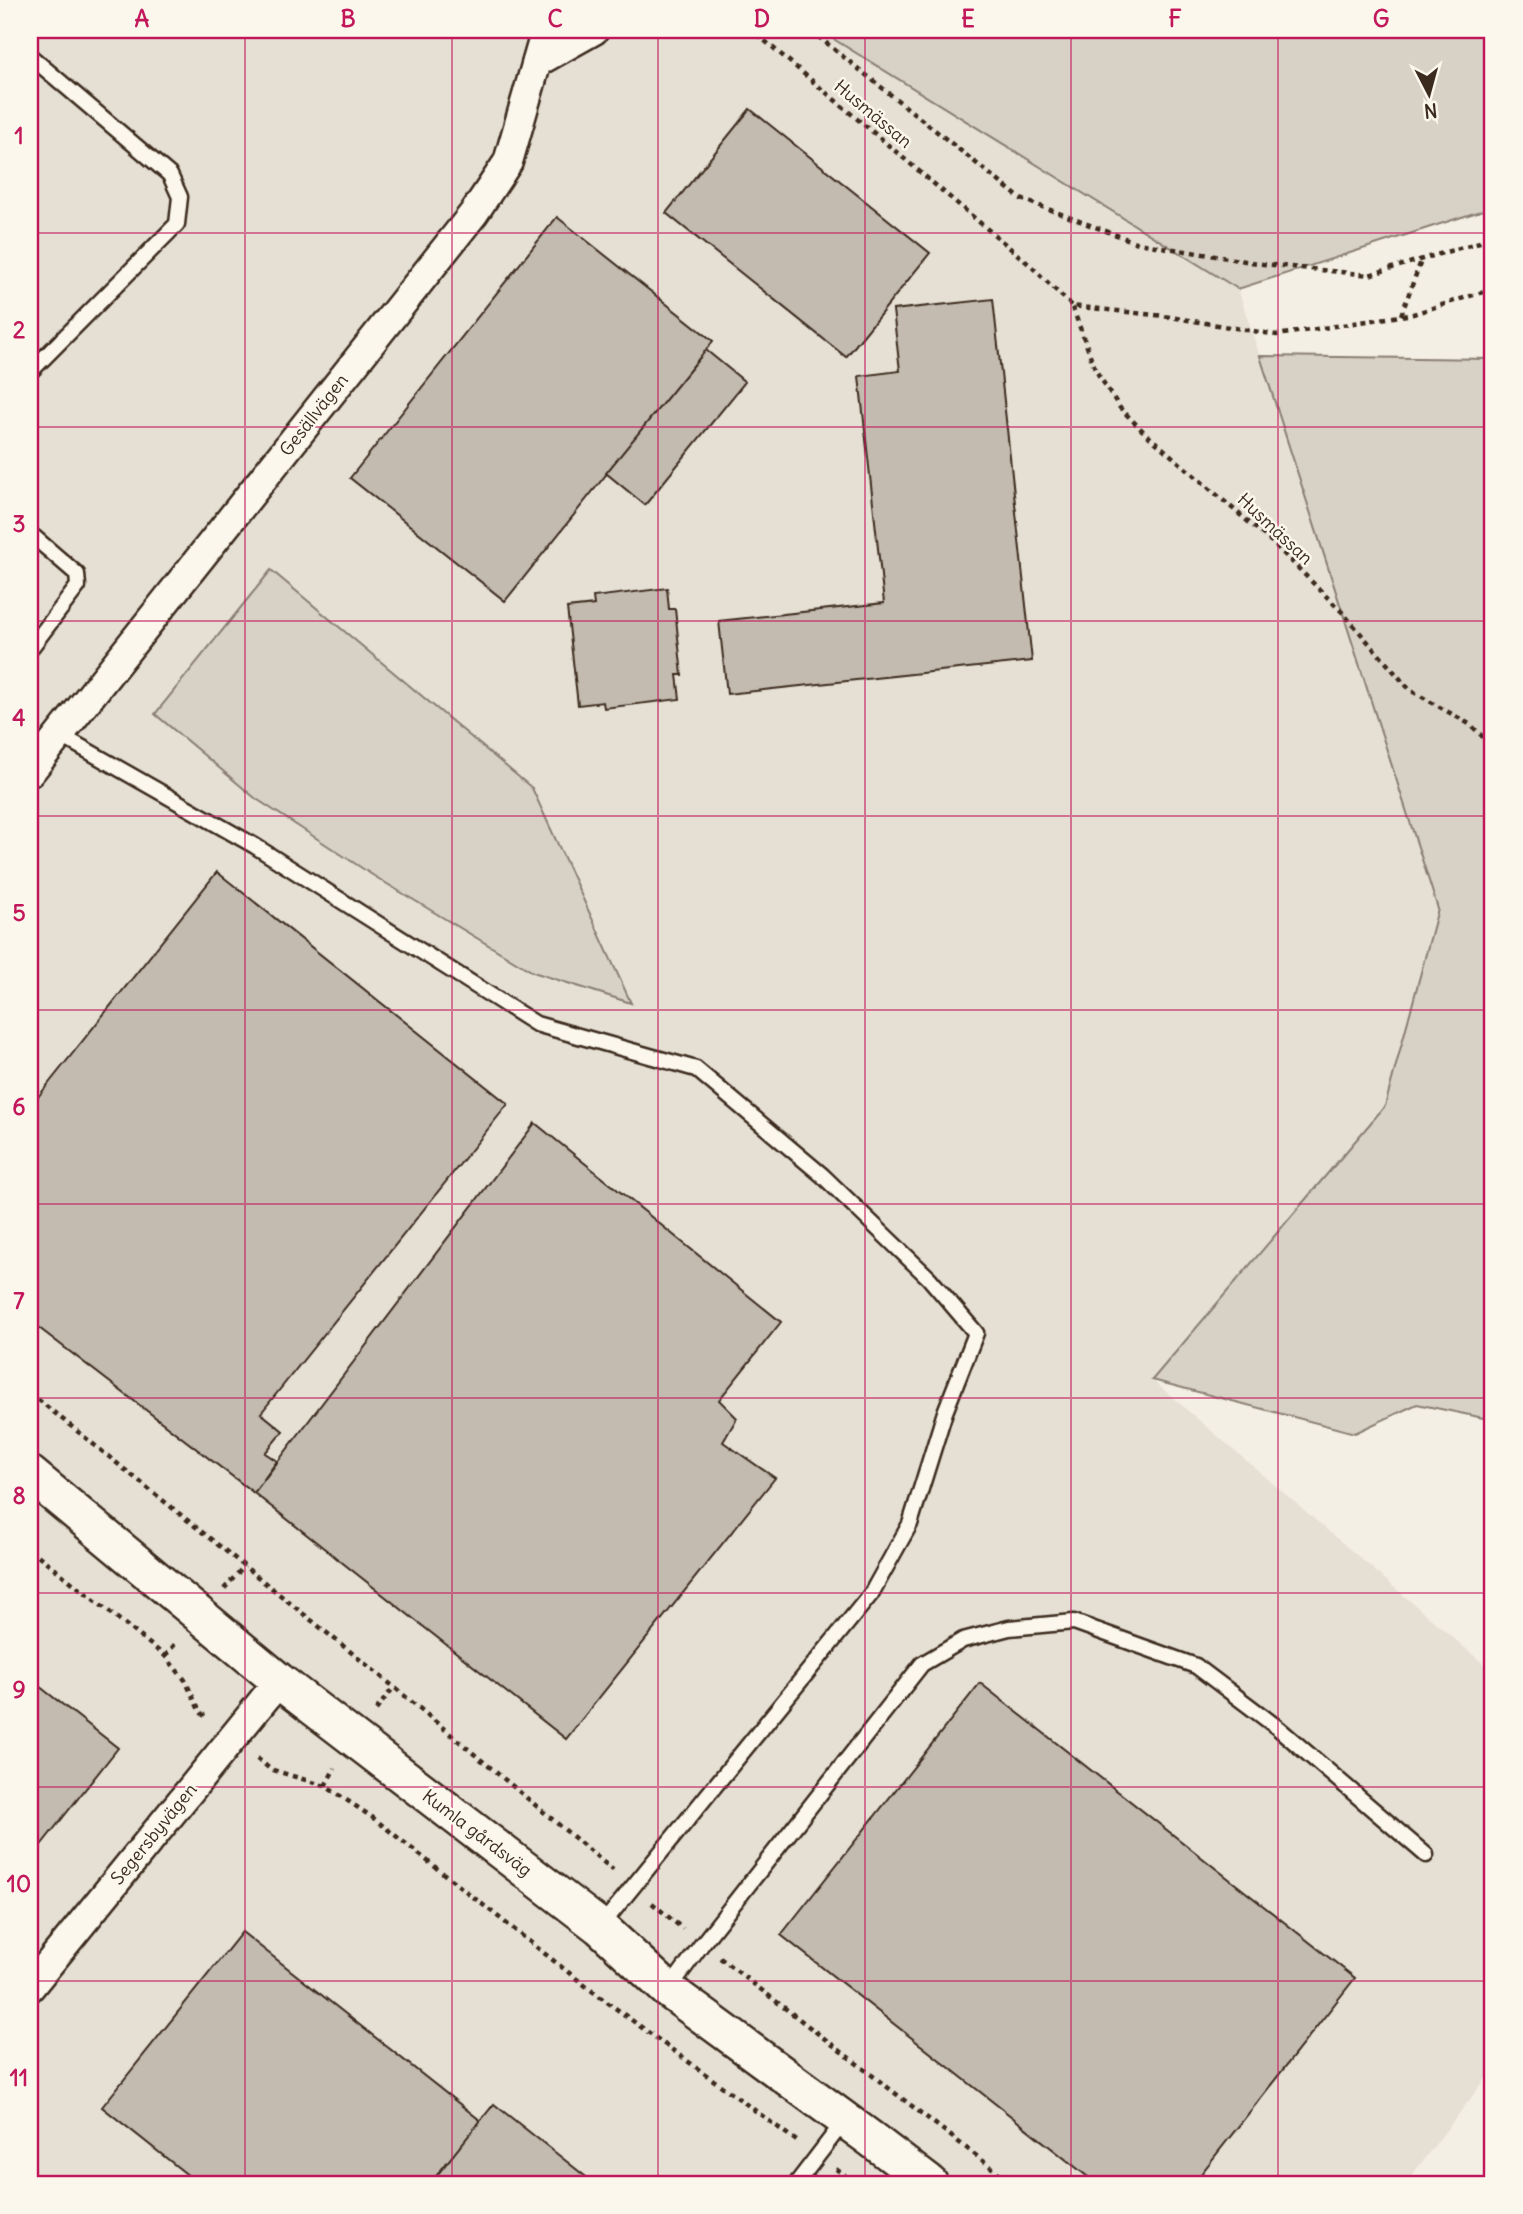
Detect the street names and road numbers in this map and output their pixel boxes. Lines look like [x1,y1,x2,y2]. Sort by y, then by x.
street label: Husmässan [830,74,917,153]
street label: Gesällvägen [274,369,353,460]
street label: Husmässan [1233,488,1318,569]
street label: Segersbyvägen [106,1778,202,1889]
street label: Kumla gårdsväg [418,1784,537,1881]

